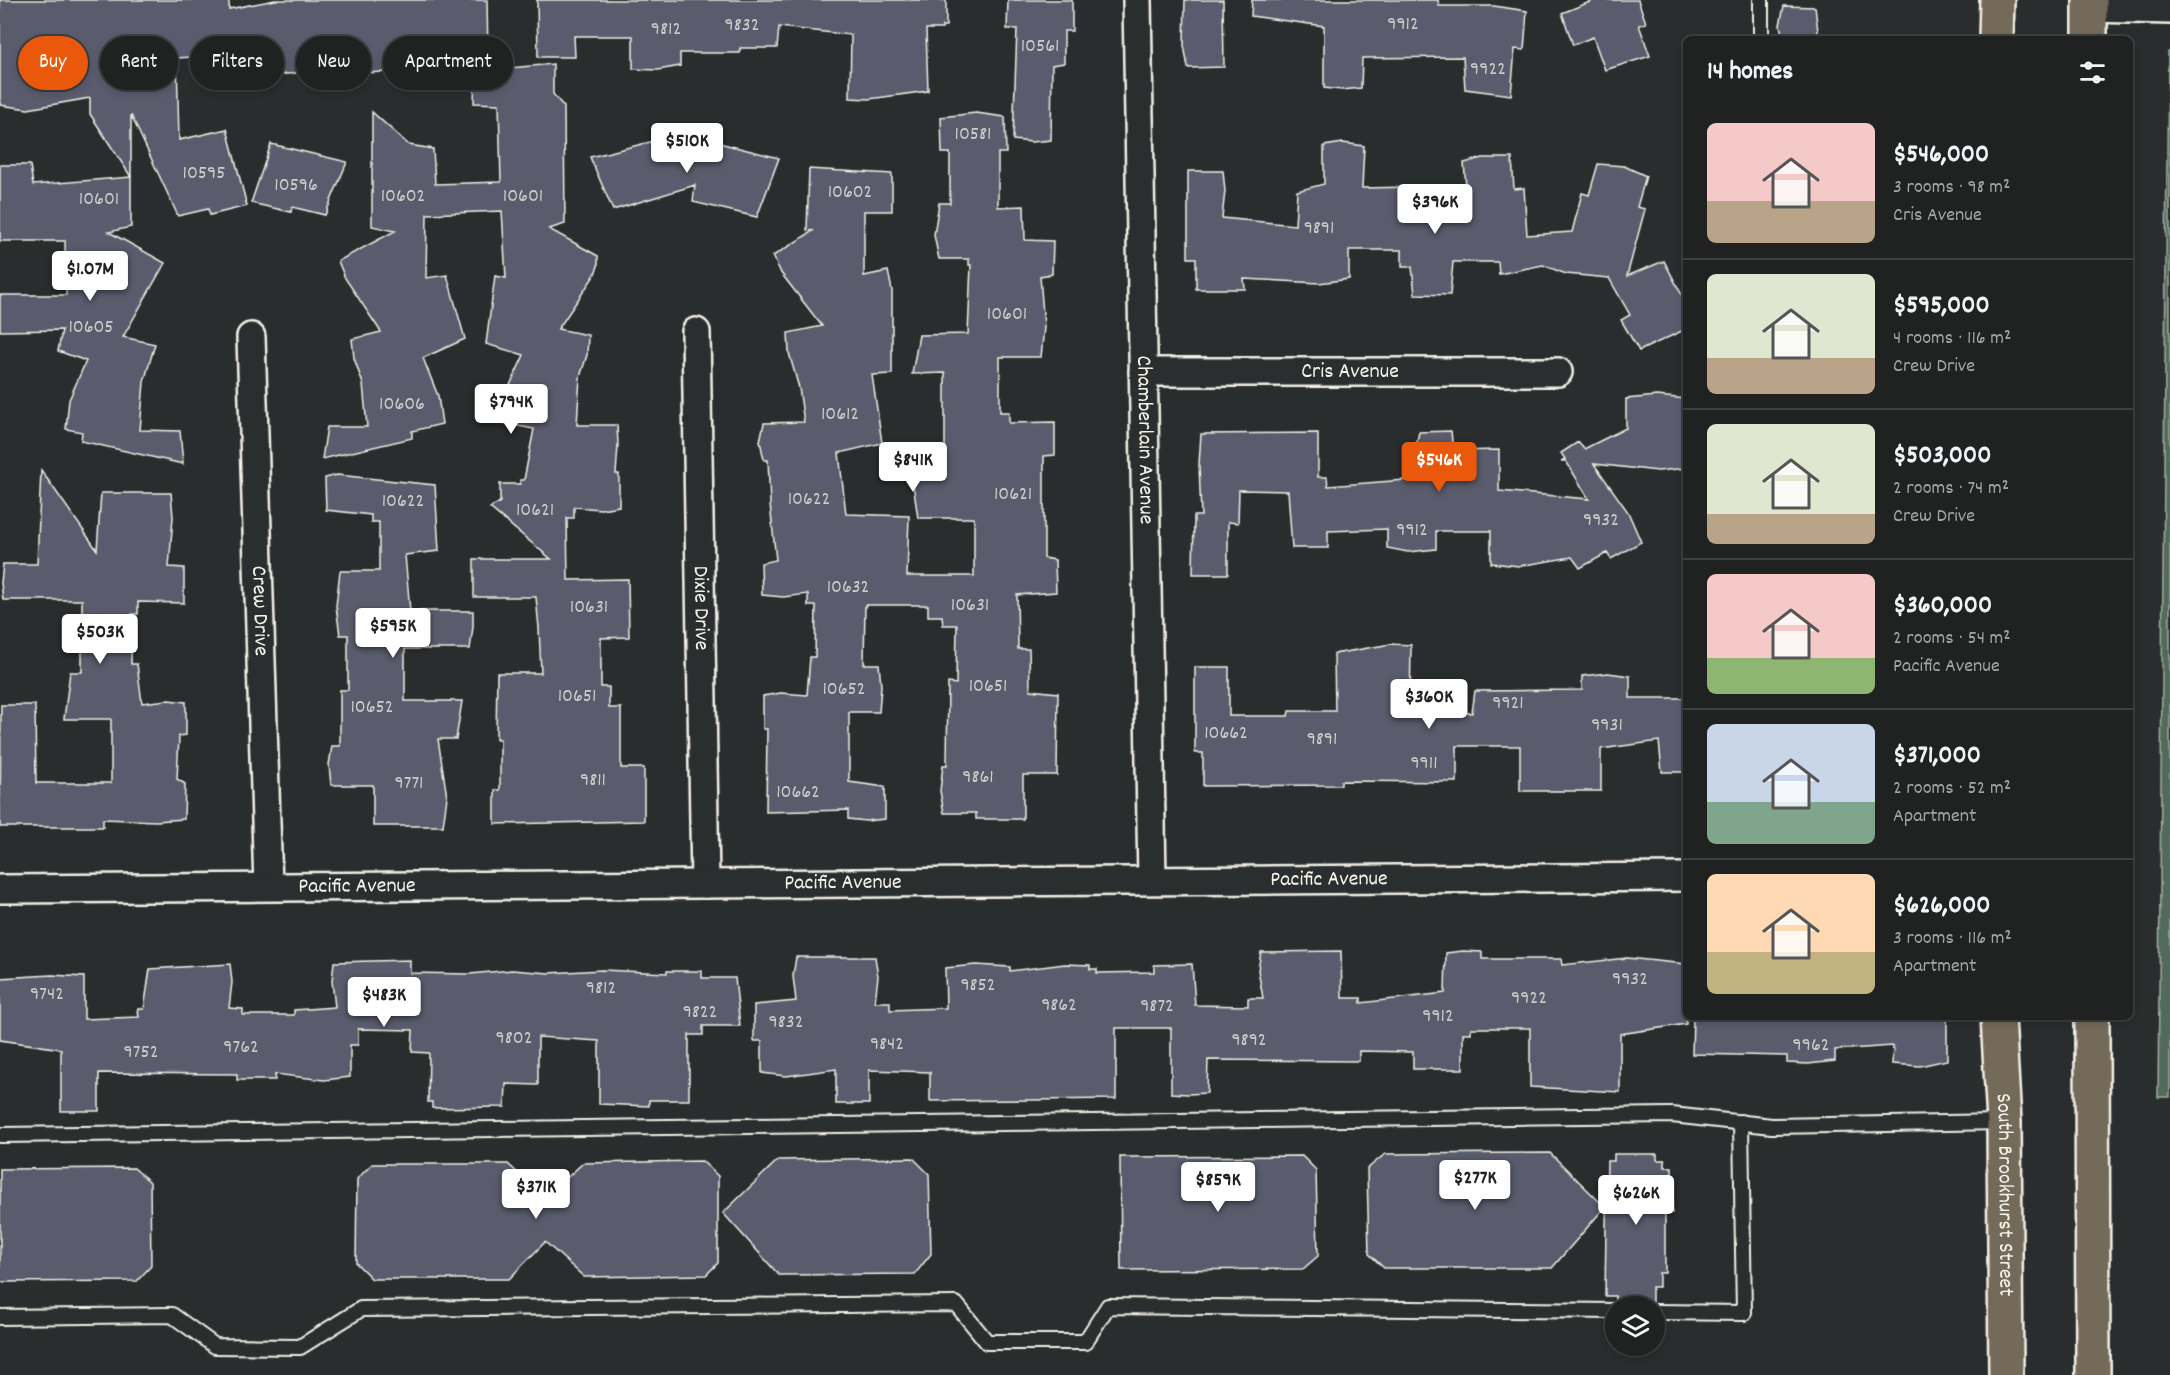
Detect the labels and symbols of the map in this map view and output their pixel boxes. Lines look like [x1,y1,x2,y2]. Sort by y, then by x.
house number: 9912 [1387,11,1419,39]
house number: 9832 [725,12,759,40]
house number: 9812 [651,16,681,44]
house number: 10561 [1021,33,1059,61]
house number: 9922 [1470,56,1506,84]
house number: 10581 [955,121,991,149]
pin: $510K [645,123,729,174]
house number: 10595 [183,160,225,188]
house number: 10596 [274,172,318,200]
house number: 10602 [828,179,872,207]
house number: 10602 [381,183,425,211]
house number: 10601 [503,183,543,211]
pin: $396K [1393,184,1477,235]
house number: 10601 [79,186,119,214]
house number: 9891 [1304,215,1334,243]
pin: $1.07M [41,251,139,302]
house number: 10601 [987,301,1027,329]
house number: 10605 [68,314,114,342]
street label: Chamberlain Avenue [1128,355,1161,525]
street label: Cris Avenue [1301,357,1399,388]
pin: $794K [469,384,553,435]
house number: 10606 [379,391,425,419]
house number: 10612 [821,401,859,429]
pin: $841K [871,442,955,493]
pin: $546K [1397,442,1481,493]
house number: 10621 [994,481,1032,509]
house number: 10622 [788,486,830,514]
house number: 10622 [382,488,424,516]
house number: 10621 [516,497,554,525]
house number: 9932 [1583,507,1619,535]
house number: 9912 [1396,517,1428,545]
street label: Crew Drive [243,565,276,657]
street label: Dixie Drive [684,565,717,651]
house number: 10632 [827,574,869,602]
house number: 10631 [951,592,989,620]
house number: 10631 [570,594,608,622]
pin: $595K [351,608,435,659]
pin: $503K [58,614,142,665]
house number: 10651 [969,673,1007,701]
house number: 10652 [822,676,866,704]
pin: $360K [1387,679,1471,730]
house number: 10651 [558,683,596,711]
house number: 9921 [1492,690,1524,718]
house number: 10652 [350,694,394,722]
house number: 9931 [1591,712,1623,740]
house number: 10662 [1204,720,1248,748]
house number: 9891 [1307,726,1337,754]
house number: 9911 [1410,750,1438,778]
house number: 9861 [962,764,994,792]
house number: 9811 [580,767,606,795]
house number: 9771 [395,770,423,798]
house number: 10662 [776,779,820,807]
street label: Pacific Avenue [1270,864,1388,895]
street label: Pacific Avenue [784,867,902,899]
street label: Pacific Avenue [298,871,416,902]
house number: 9932 [1612,966,1648,994]
house number: 9852 [960,972,996,1000]
house number: 9812 [586,975,616,1003]
pin: $483K [342,977,426,1028]
house number: 9742 [30,981,64,1009]
house number: 9922 [1511,985,1547,1013]
house number: 9862 [1041,992,1077,1020]
house number: 9872 [1140,993,1174,1021]
house number: 9822 [683,999,717,1027]
house number: 9912 [1422,1003,1454,1031]
house number: 9832 [769,1009,803,1037]
house number: 9802 [496,1025,532,1053]
house number: 9892 [1231,1027,1267,1055]
house number: 9842 [870,1031,904,1059]
house number: 9962 [1793,1032,1829,1060]
house number: 9762 [223,1034,259,1062]
house number: 9752 [124,1039,158,1067]
street label: South Brookhurst Street [1987,1092,2021,1297]
pin: $277K [1433,1160,1517,1211]
pin: $859K [1176,1162,1260,1213]
pin: $371K [494,1169,578,1220]
pin: $626K [1594,1175,1678,1226]

